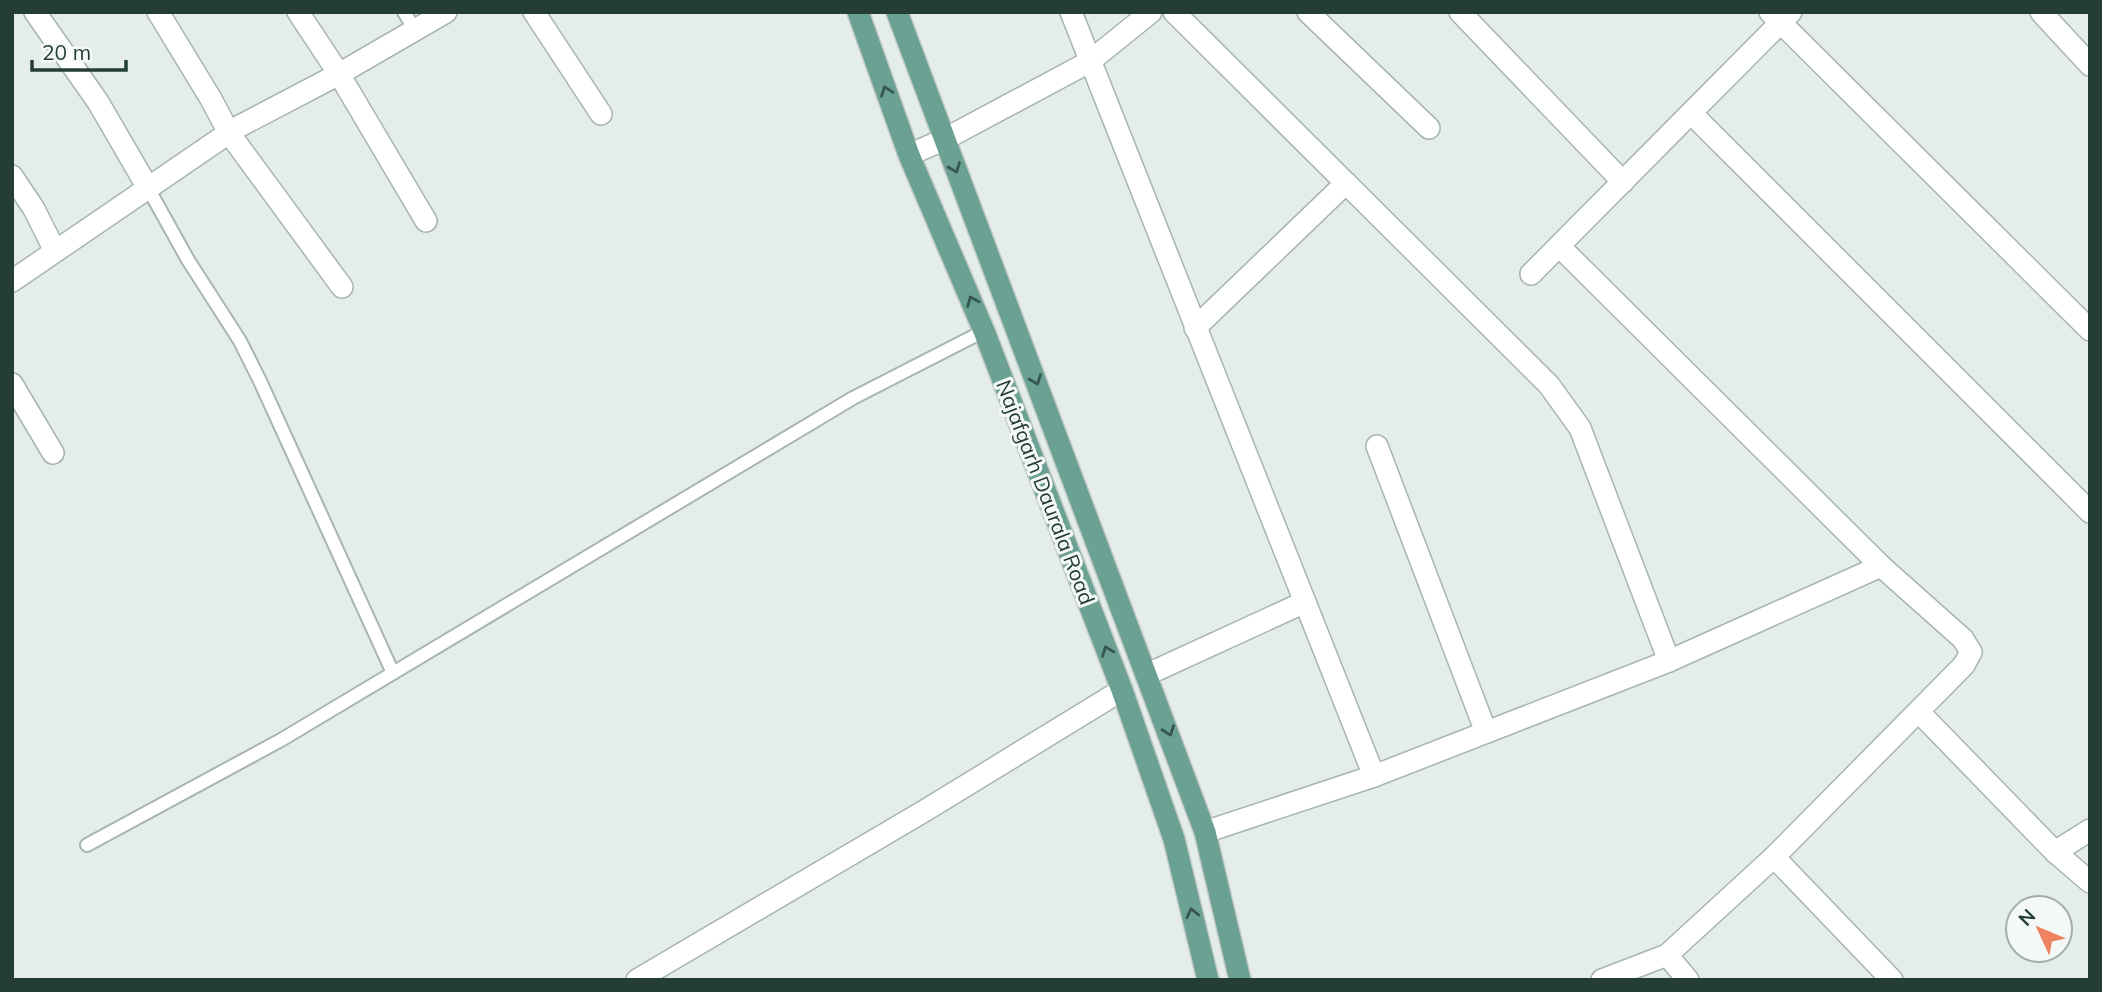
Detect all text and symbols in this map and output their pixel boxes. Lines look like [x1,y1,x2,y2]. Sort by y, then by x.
scale bar [32,28,126,72]
text: 20 m [42,39,91,65]
one-way arrow [880,85,894,97]
one-way arrow [947,161,961,173]
one-way arrow [966,296,980,309]
one-way arrow [1028,374,1042,386]
street label: Najafgarh Daurala Road [991,376,1101,608]
one-way arrow [1101,645,1115,657]
one-way arrow [1160,724,1174,736]
north arrow [2004,894,2074,964]
text: N [2013,904,2040,931]
one-way arrow [1186,907,1200,919]

